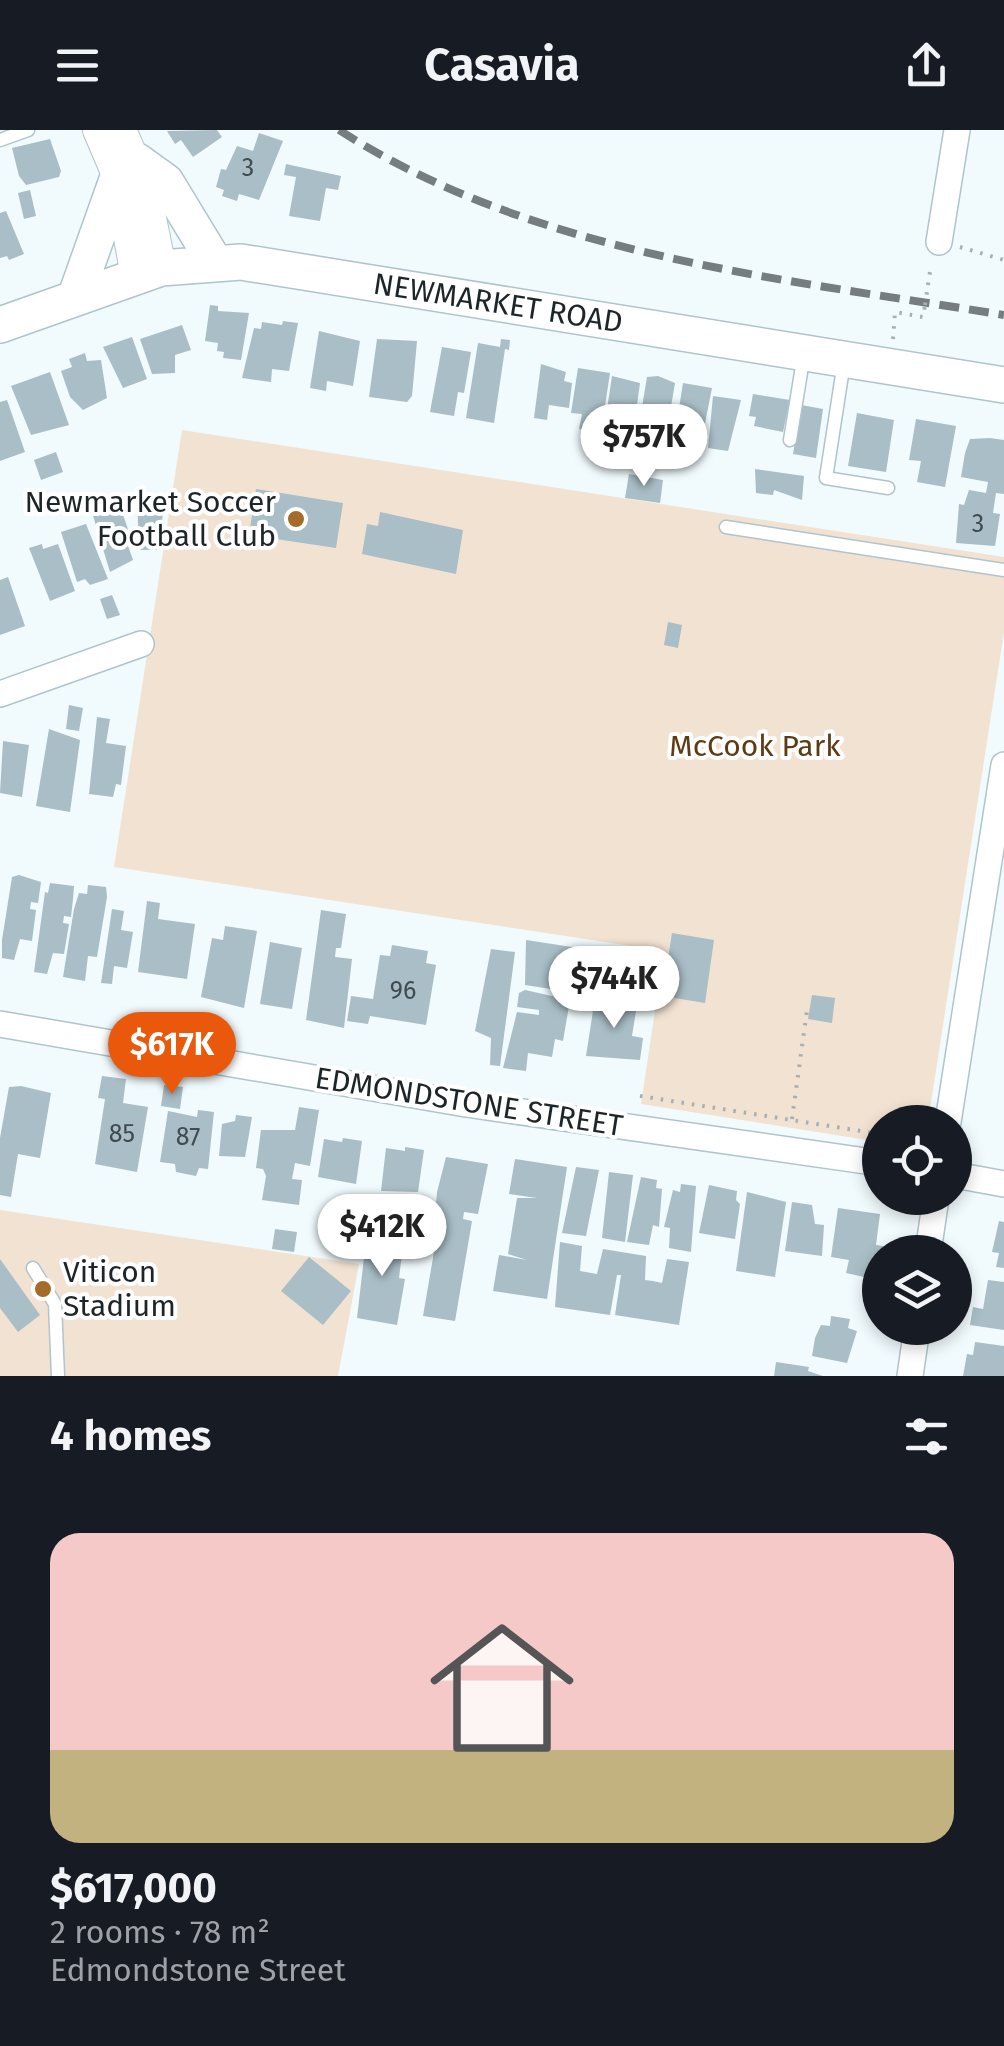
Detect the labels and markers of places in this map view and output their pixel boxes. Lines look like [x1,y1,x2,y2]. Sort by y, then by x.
pin: $757K [574,404,714,489]
place label: Newmarket Soccer Football Club [25,484,276,554]
marker: Newmarket Soccer Football Club [285,508,307,530]
pin: $744K [544,946,684,1031]
pin: $617K [102,1012,242,1097]
pin: $412K [312,1194,452,1279]
place label: Viticon Stadium [63,1254,176,1324]
marker: Viticon Stadium [32,1278,54,1300]

